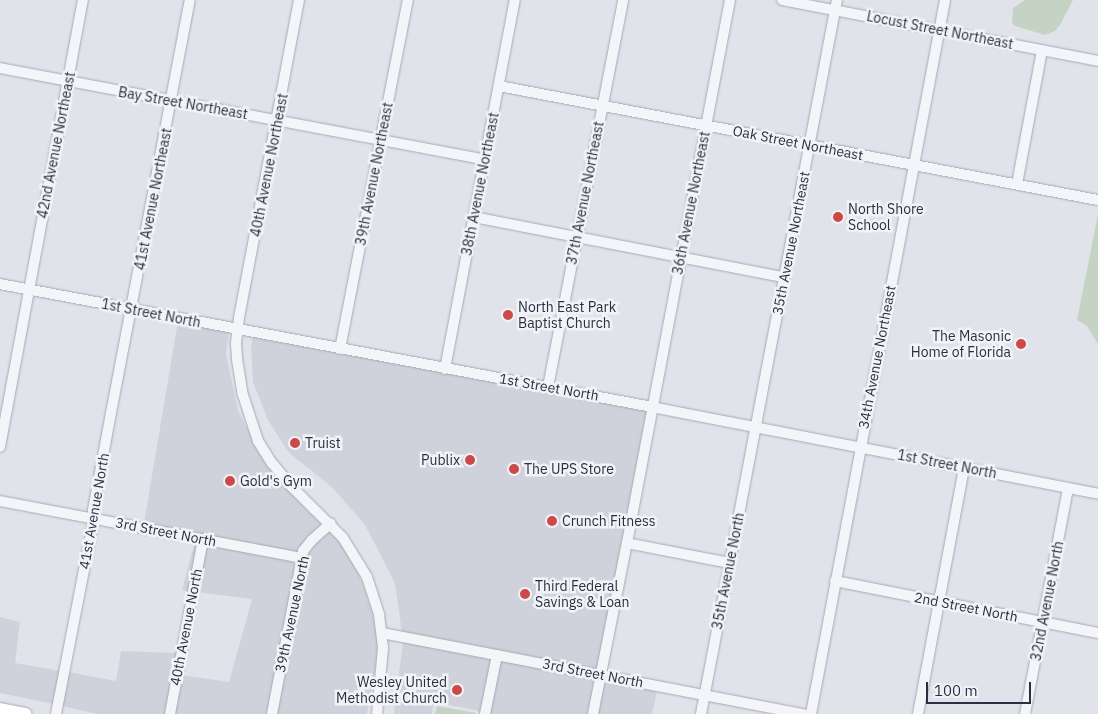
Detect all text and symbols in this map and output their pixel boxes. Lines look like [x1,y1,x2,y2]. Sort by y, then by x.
street label: Locust Street Northeast [865,8,1015,52]
street label: 42nd Avenue Northeast [34,70,78,220]
street label: Bay Street Northeast [117,83,249,123]
street label: 40th Avenue Northeast [247,92,291,238]
street label: 39th Avenue Northeast [352,101,396,247]
street label: 38th Avenue Northeast [458,111,502,257]
street label: 37th Avenue Northeast [563,120,607,266]
street label: Oak Street Northeast [731,122,865,164]
street label: 41st Avenue Northeast [131,127,175,271]
street label: 36th Avenue Northeast [669,130,713,276]
street label: 35th Avenue Northeast [769,170,813,316]
place label: North Shore School [848,201,924,233]
marker: North Shore School [832,211,844,223]
street label: 34th Avenue Northeast [855,284,899,430]
street label: 1st Street North [100,295,202,331]
place label: North East Park Baptist Church [518,299,616,332]
marker: North East Park Baptist Church [502,309,514,321]
place label: The Masonic Home of Florida [911,328,1011,361]
marker: The Masonic Home of Florida [1015,338,1027,350]
street label: 1st Street North [498,370,600,404]
place label: Truist [305,435,341,451]
marker: Truist [289,437,301,449]
street label: 1st Street North [896,446,998,482]
street label: 41st Avenue North [76,452,112,570]
place label: Publix [421,452,460,468]
marker: Publix [464,454,476,466]
place label: The UPS Store [524,461,614,477]
marker: The UPS Store [508,463,520,475]
place label: Gold's Gym [240,473,312,489]
marker: Gold's Gym [224,475,236,487]
street label: 35th Avenue North [708,511,748,631]
place label: Crunch Fitness [562,513,655,529]
street label: 3rd Street North [114,514,218,550]
marker: Crunch Fitness [546,515,558,527]
street label: 32nd Avenue North [1027,540,1067,662]
street label: 39th Avenue North [271,554,313,674]
street label: 40th Avenue North [166,567,206,687]
place label: Third Federal Savings & Loan [535,578,630,610]
marker: Third Federal Savings & Loan [519,588,531,600]
street label: 2nd Street North [913,589,1019,625]
street label: 3rd Street North [541,655,645,691]
scale bar [928,672,1033,704]
place label: Wesley United Methodist Church [336,674,447,706]
text: 100 m [934,681,978,700]
marker: Wesley United Methodist Church [451,684,463,696]

